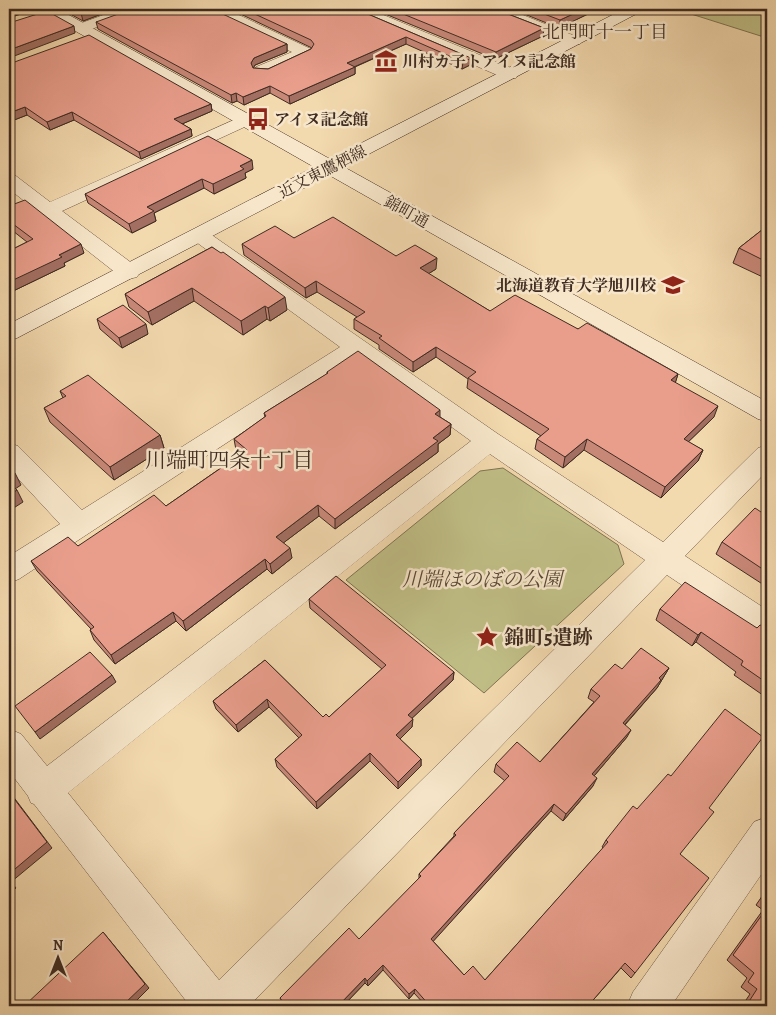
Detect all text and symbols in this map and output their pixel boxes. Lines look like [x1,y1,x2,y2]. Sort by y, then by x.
district label: 北門町十一丁目 [542,20,668,44]
museum icon: 川村カ子トアイヌ記念館 [373,48,399,74]
place label: 川村カ子トアイヌ記念館 [402,51,576,73]
bus stop icon: アイヌ記念館 [245,106,271,132]
place label: アイヌ記念館 [274,109,369,131]
street label: 近文東鷹栖線 [275,140,370,203]
street label: 錦町通 [379,190,433,233]
school or university icon: 北海道教育大学旭川校 [660,272,686,298]
place label: 北海道教育大学旭川校 [496,275,657,297]
district label: 川端町四条十丁目 [145,446,313,474]
park label: 川端ほのぼの公園 [402,566,565,593]
place icon: 錦町5遺跡 [474,624,500,650]
place label: 錦町5遺跡 [504,624,593,651]
north arrow [32,932,82,982]
text: N [53,936,63,955]

